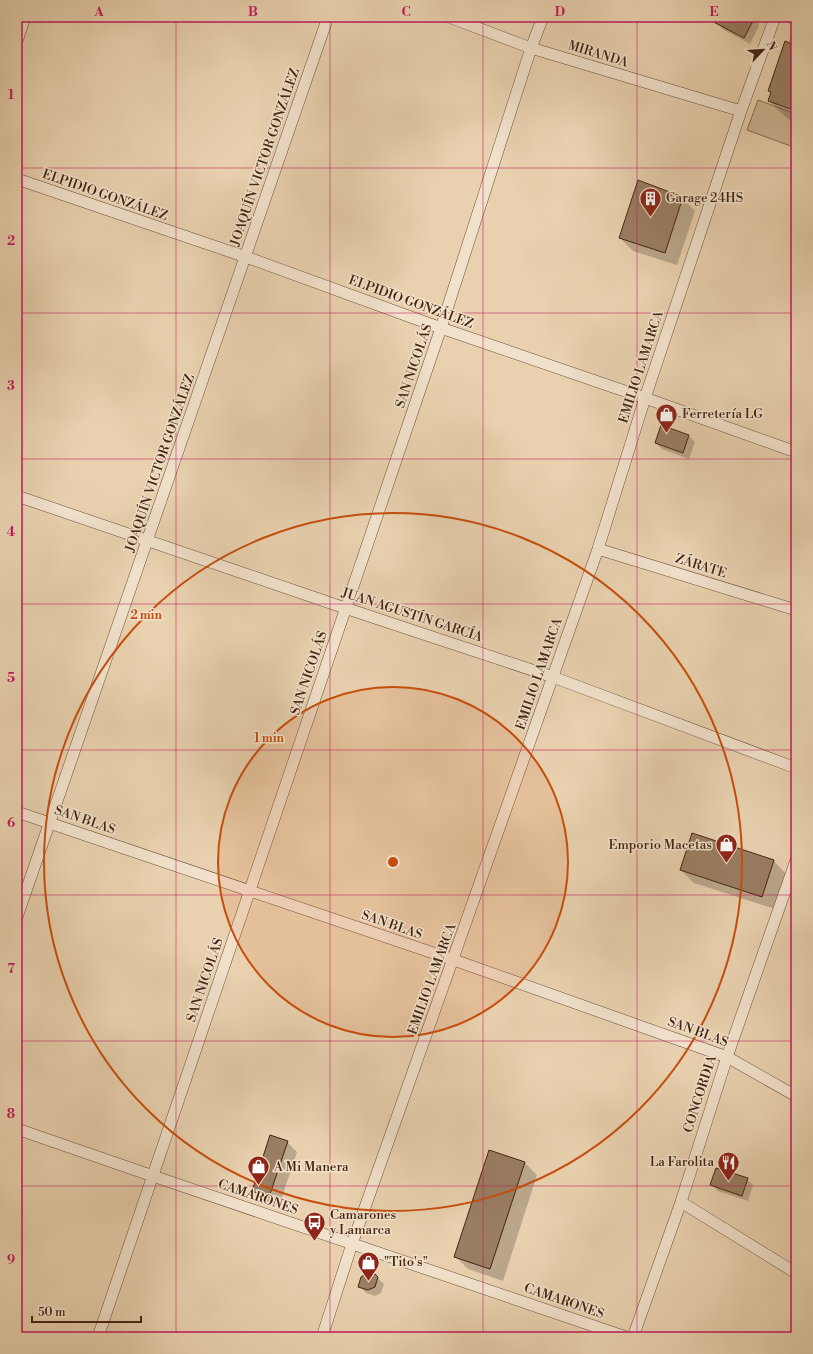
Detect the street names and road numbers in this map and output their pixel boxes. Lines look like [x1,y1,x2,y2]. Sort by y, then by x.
street label: MIRANDA [566,37,631,71]
street label: JOAQUÍN VICTOR GONZÁLEZ [226,66,303,249]
street label: ELPIDIO GONZÁLEZ [40,165,170,224]
street label: ELPIDIO GONZÁLEZ [346,271,476,332]
street label: EMILIO LAMARCA [615,308,667,425]
street label: SAN NICOLÁS [391,322,436,410]
street label: JOAQUÍN VICTOR GONZÁLEZ [121,372,198,555]
street label: ZÁRATE [673,550,729,581]
street label: JUAN AGUSTÍN GARCÍA [339,583,486,646]
street label: EMILIO LAMARCA [512,615,566,732]
street label: SAN NICOLÁS [286,629,331,717]
street label: SAN BLAS [53,802,117,838]
street label: SAN BLAS [360,907,424,943]
street label: EMILIO LAMARCA [404,920,460,1037]
street label: SAN NICOLÁS [182,936,227,1024]
street label: SAN BLAS [666,1014,730,1050]
street label: CONCORDIA [680,1052,720,1135]
street label: CAMARONES [216,1176,300,1218]
street label: CAMARONES [522,1280,606,1322]

